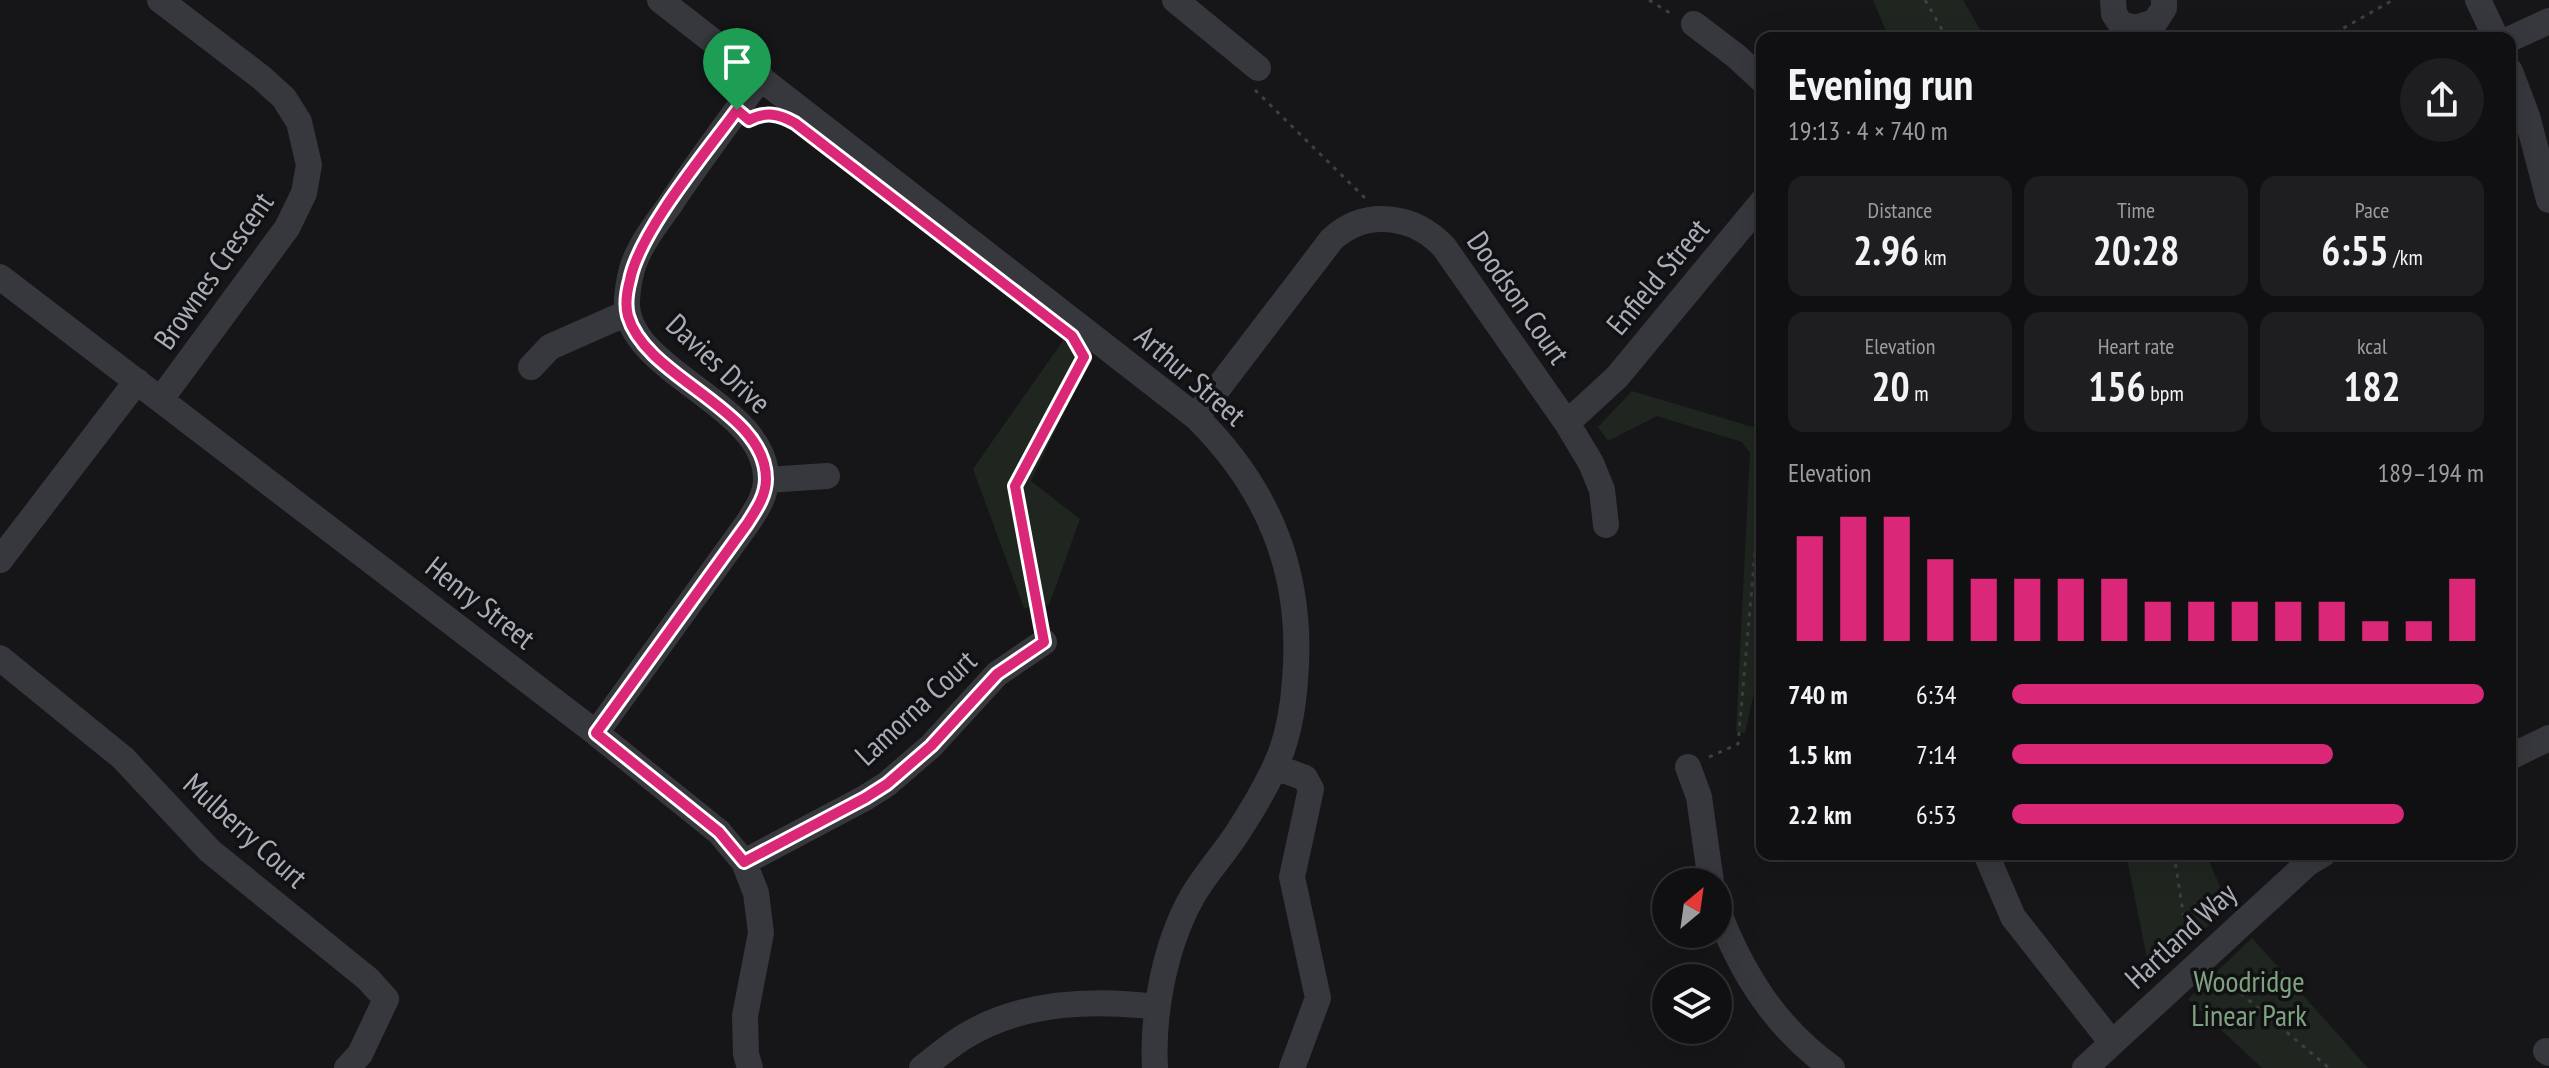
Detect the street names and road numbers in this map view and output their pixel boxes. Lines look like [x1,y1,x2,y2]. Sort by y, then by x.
street label: Brownes Crescent [144,183,282,356]
street label: Enfield Street [1597,209,1717,342]
street label: Doodson Court [1459,223,1580,372]
street label: Davies Drive [658,305,780,421]
street label: Arthur Street [1128,316,1255,434]
street label: Henry Street [418,547,544,657]
street label: Lamorna Court [846,640,985,773]
street label: Mulberry Court [176,764,317,896]
street label: Hartland Way [2116,873,2245,996]

